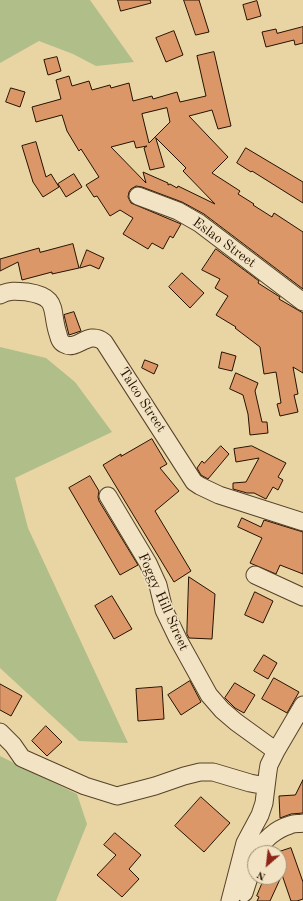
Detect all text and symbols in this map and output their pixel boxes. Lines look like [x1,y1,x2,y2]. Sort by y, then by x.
street label: Eslao Street [189,214,259,272]
street label: Talco Street [115,364,169,436]
street label: Foggy Hill Street [134,551,192,653]
north arrow [247,845,287,885]
text: N [255,868,268,882]

